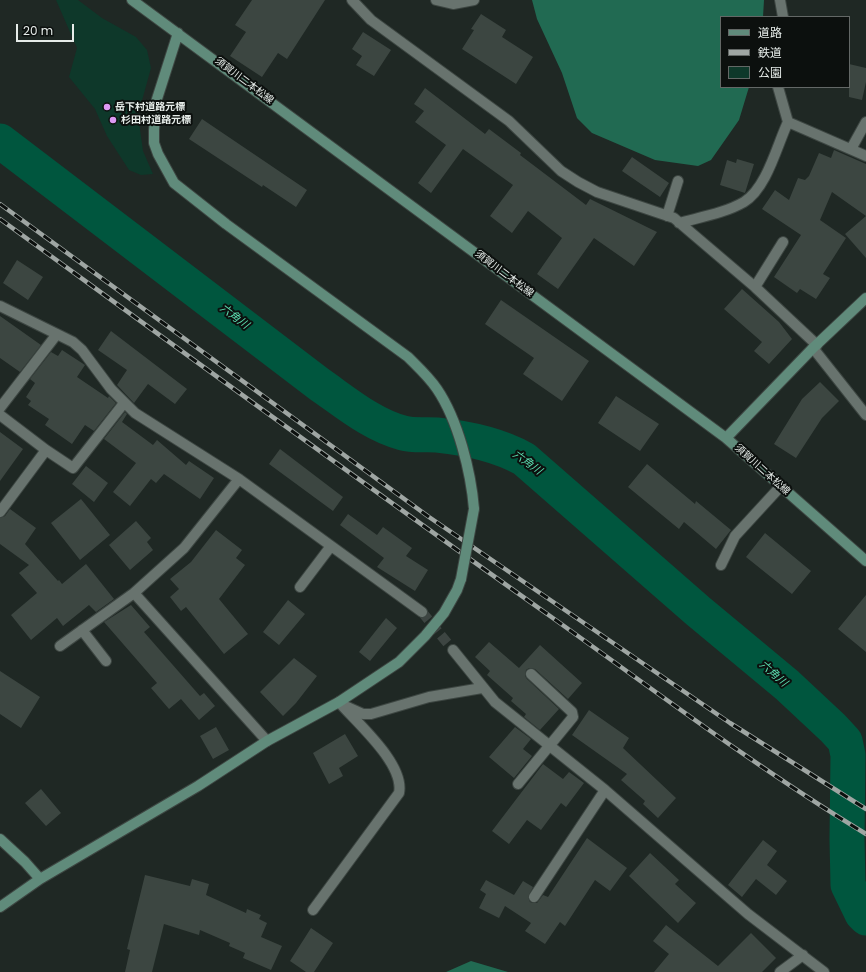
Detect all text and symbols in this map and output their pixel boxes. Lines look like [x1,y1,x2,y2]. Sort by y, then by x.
scale bar [18,16,76,42]
legend [720,16,850,88]
text: 20 m [23,22,53,39]
text: 道路 [758,24,782,41]
text: 鉄道 [758,44,782,61]
street label: 須賀川二本松線 [212,55,276,107]
text: 公園 [758,64,782,81]
place label: 岳下村道路元標 [115,101,185,113]
marker: 岳下村道路元標 [102,102,112,112]
place label: 杉田村道路元標 [121,114,191,126]
marker: 杉田村道路元標 [108,115,118,125]
street label: 須賀川二本松線 [472,248,536,300]
water label: 六角川 [217,302,251,332]
street label: 須賀川二本松線 [732,442,792,498]
water label: 六角川 [510,448,544,478]
water label: 六角川 [756,658,790,690]

